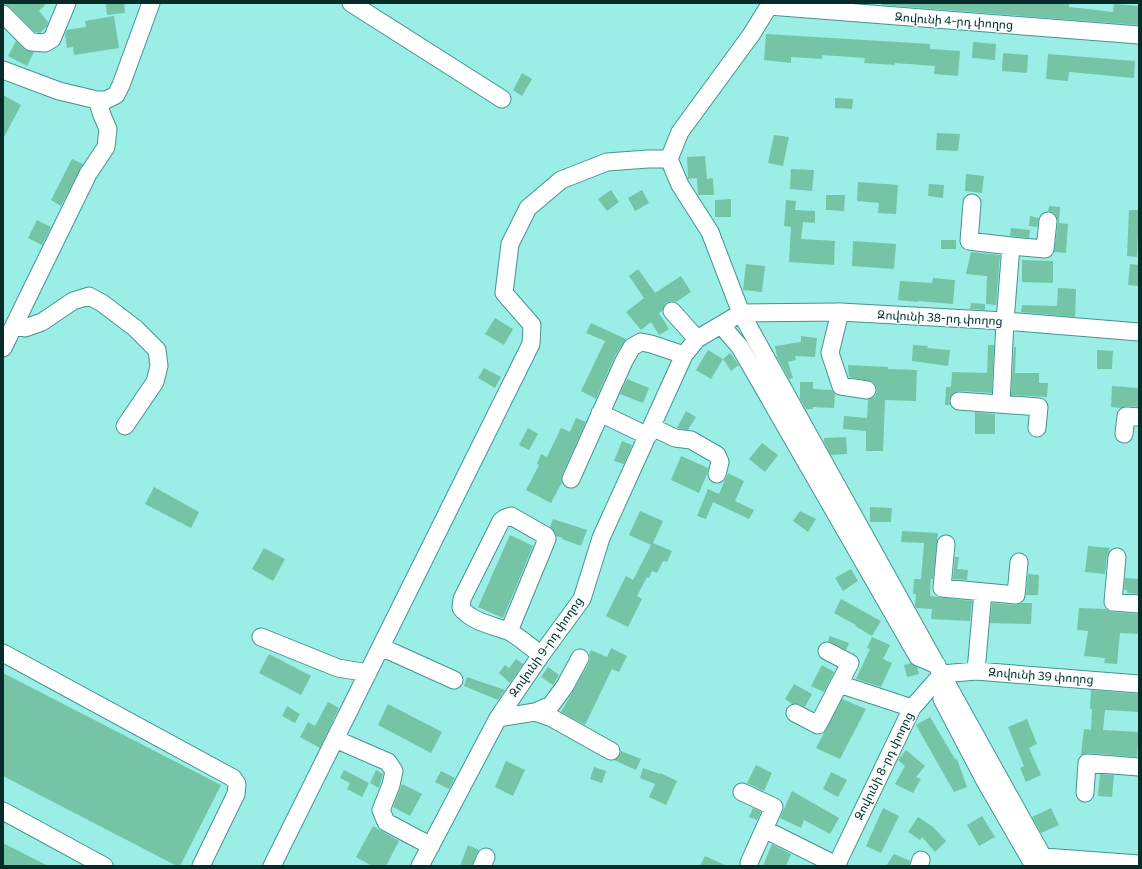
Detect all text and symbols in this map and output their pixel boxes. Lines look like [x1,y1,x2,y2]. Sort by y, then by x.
street label: Զովունի 4-րդ փողոց [894,9,1014,32]
street label: Զովունի 38-րդ փողոց [877,307,1003,328]
street label: Զովունի 9-րդ փողոց [505,594,586,700]
street label: Զովունի 39 փողոց [988,664,1094,687]
street label: Զովունի 8-րդ փողոց [851,709,916,822]

